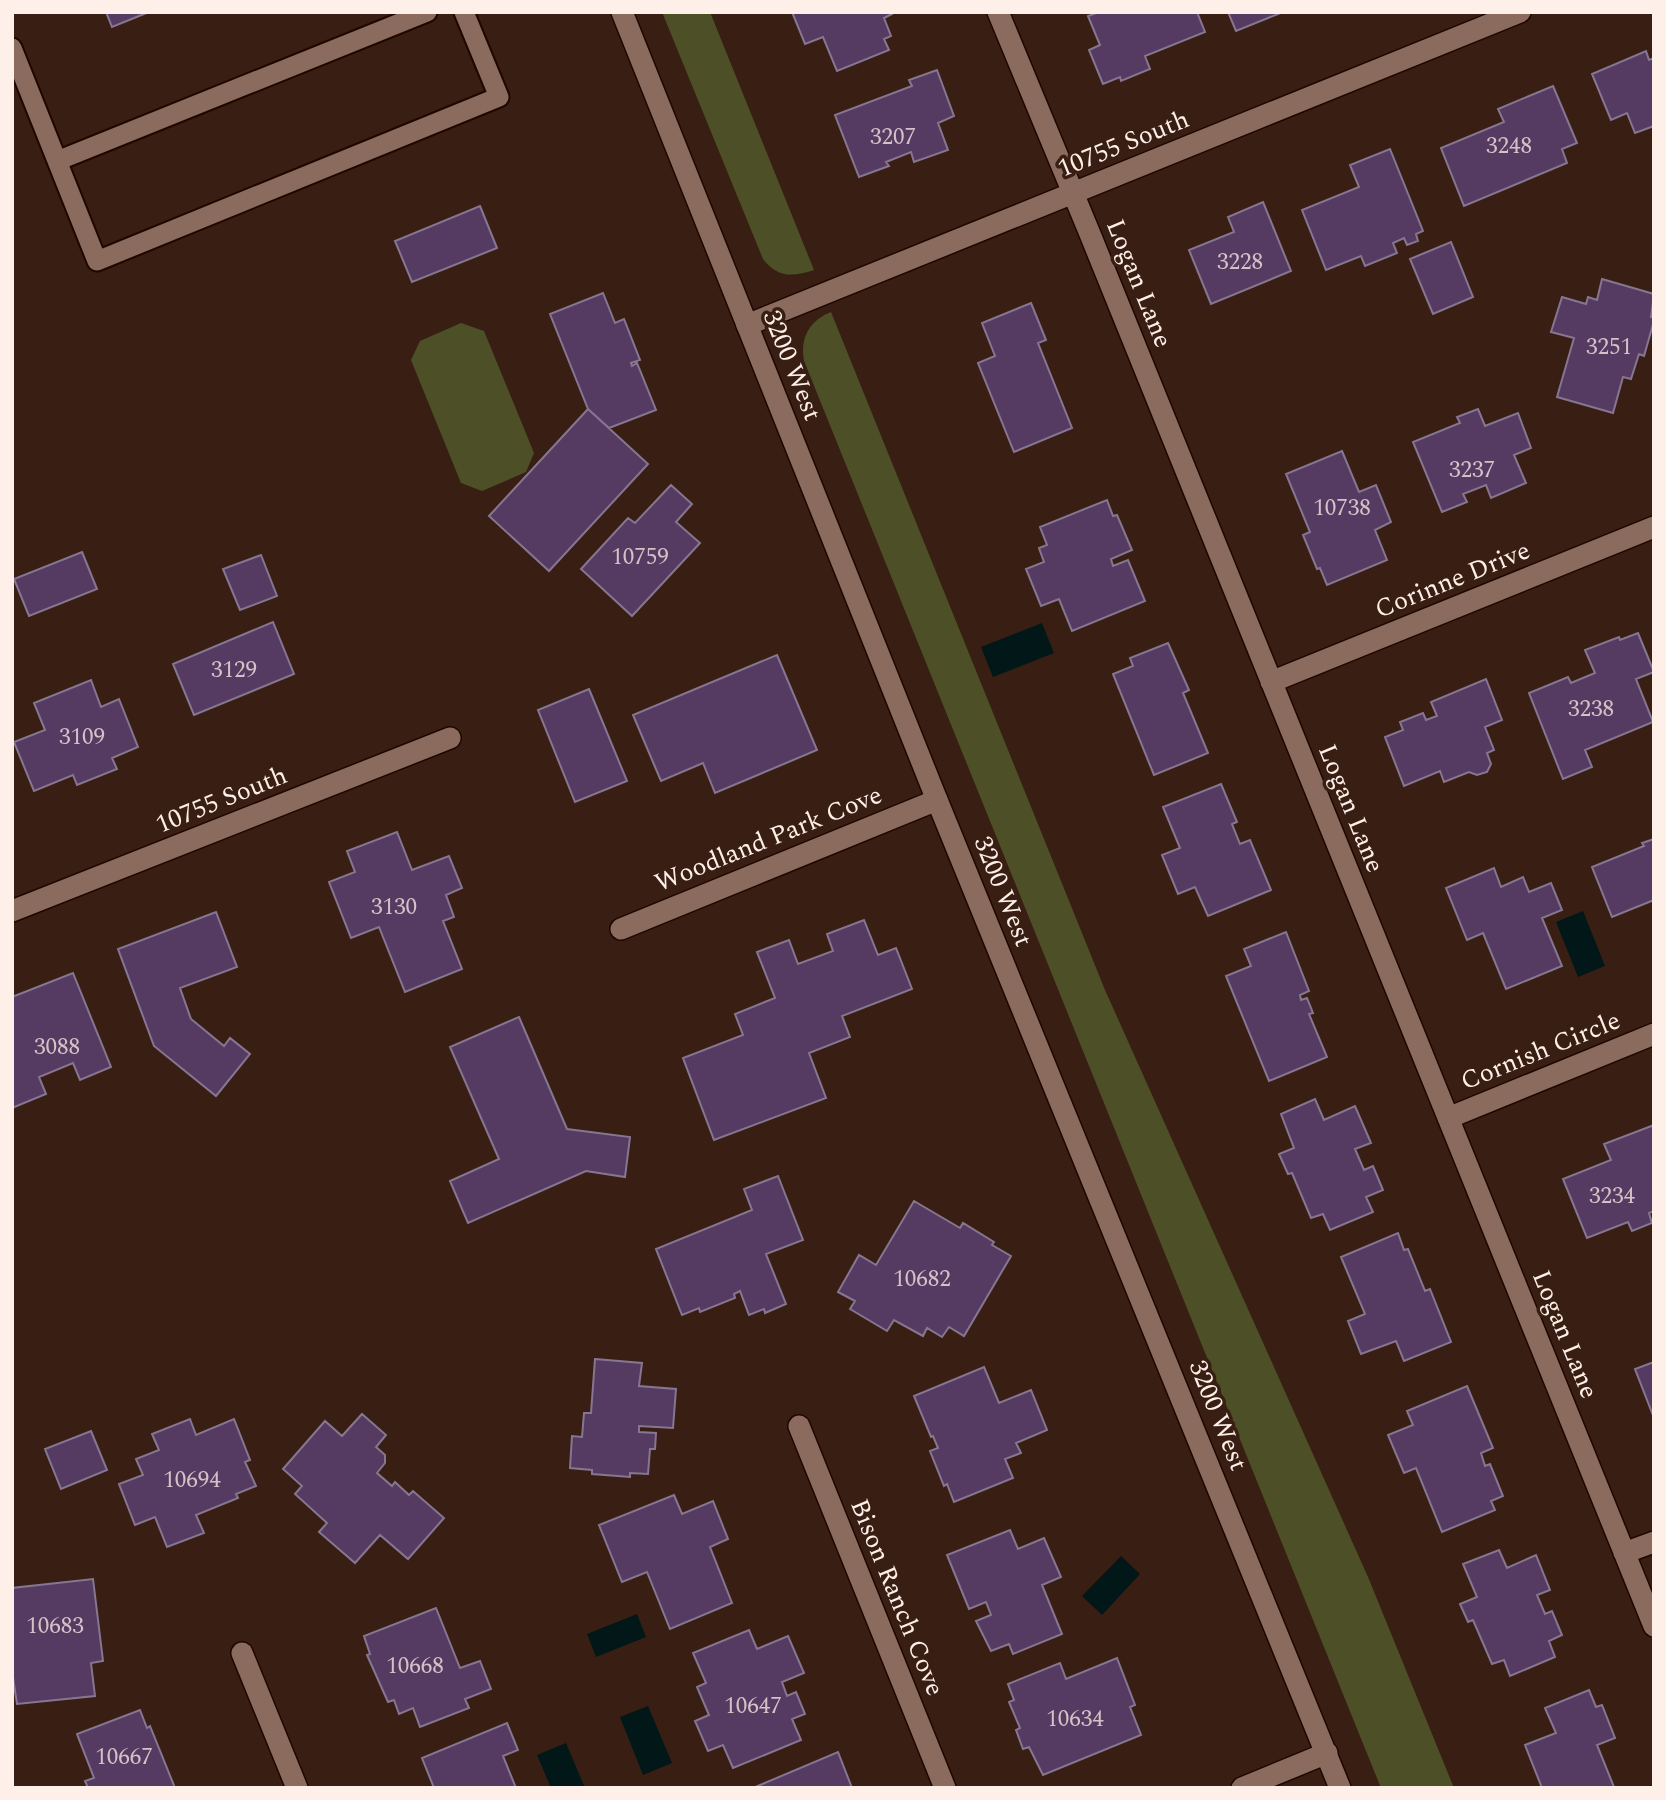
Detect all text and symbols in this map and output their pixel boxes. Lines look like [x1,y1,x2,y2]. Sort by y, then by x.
street label: 10755 South [1052,99,1195,188]
house number: 3207 [870,120,916,155]
house number: 3248 [1486,129,1532,164]
street label: Logan Lane [1095,213,1183,354]
house number: 3228 [1217,245,1263,280]
street label: 3200 West [752,304,832,427]
house number: 3251 [1586,330,1632,365]
house number: 3237 [1449,453,1495,488]
house number: 10738 [1313,491,1371,526]
street label: Corinne Drive [1369,531,1536,629]
house number: 10759 [611,540,669,575]
house number: 3129 [211,653,257,688]
house number: 3238 [1568,692,1614,727]
house number: 3109 [59,720,105,755]
street label: Logan Lane [1307,738,1395,879]
street label: 10755 South [150,755,293,844]
street label: Woodland Park Cove [648,775,888,903]
street label: 3200 West [963,830,1043,953]
house number: 3130 [371,890,417,925]
street label: Cornish Circle [1454,1001,1626,1101]
house number: 3088 [34,1030,80,1065]
house number: 3234 [1589,1179,1636,1214]
house number: 10682 [893,1262,951,1297]
street label: Logan Lane [1521,1264,1609,1405]
street label: 3200 West [1178,1354,1258,1477]
house number: 10694 [163,1463,221,1498]
street label: Bison Ranch Cove [839,1493,955,1702]
house number: 10683 [26,1609,84,1644]
house number: 10668 [386,1649,444,1684]
house number: 10647 [724,1689,782,1724]
house number: 10634 [1046,1702,1104,1737]
house number: 10667 [95,1740,153,1775]

